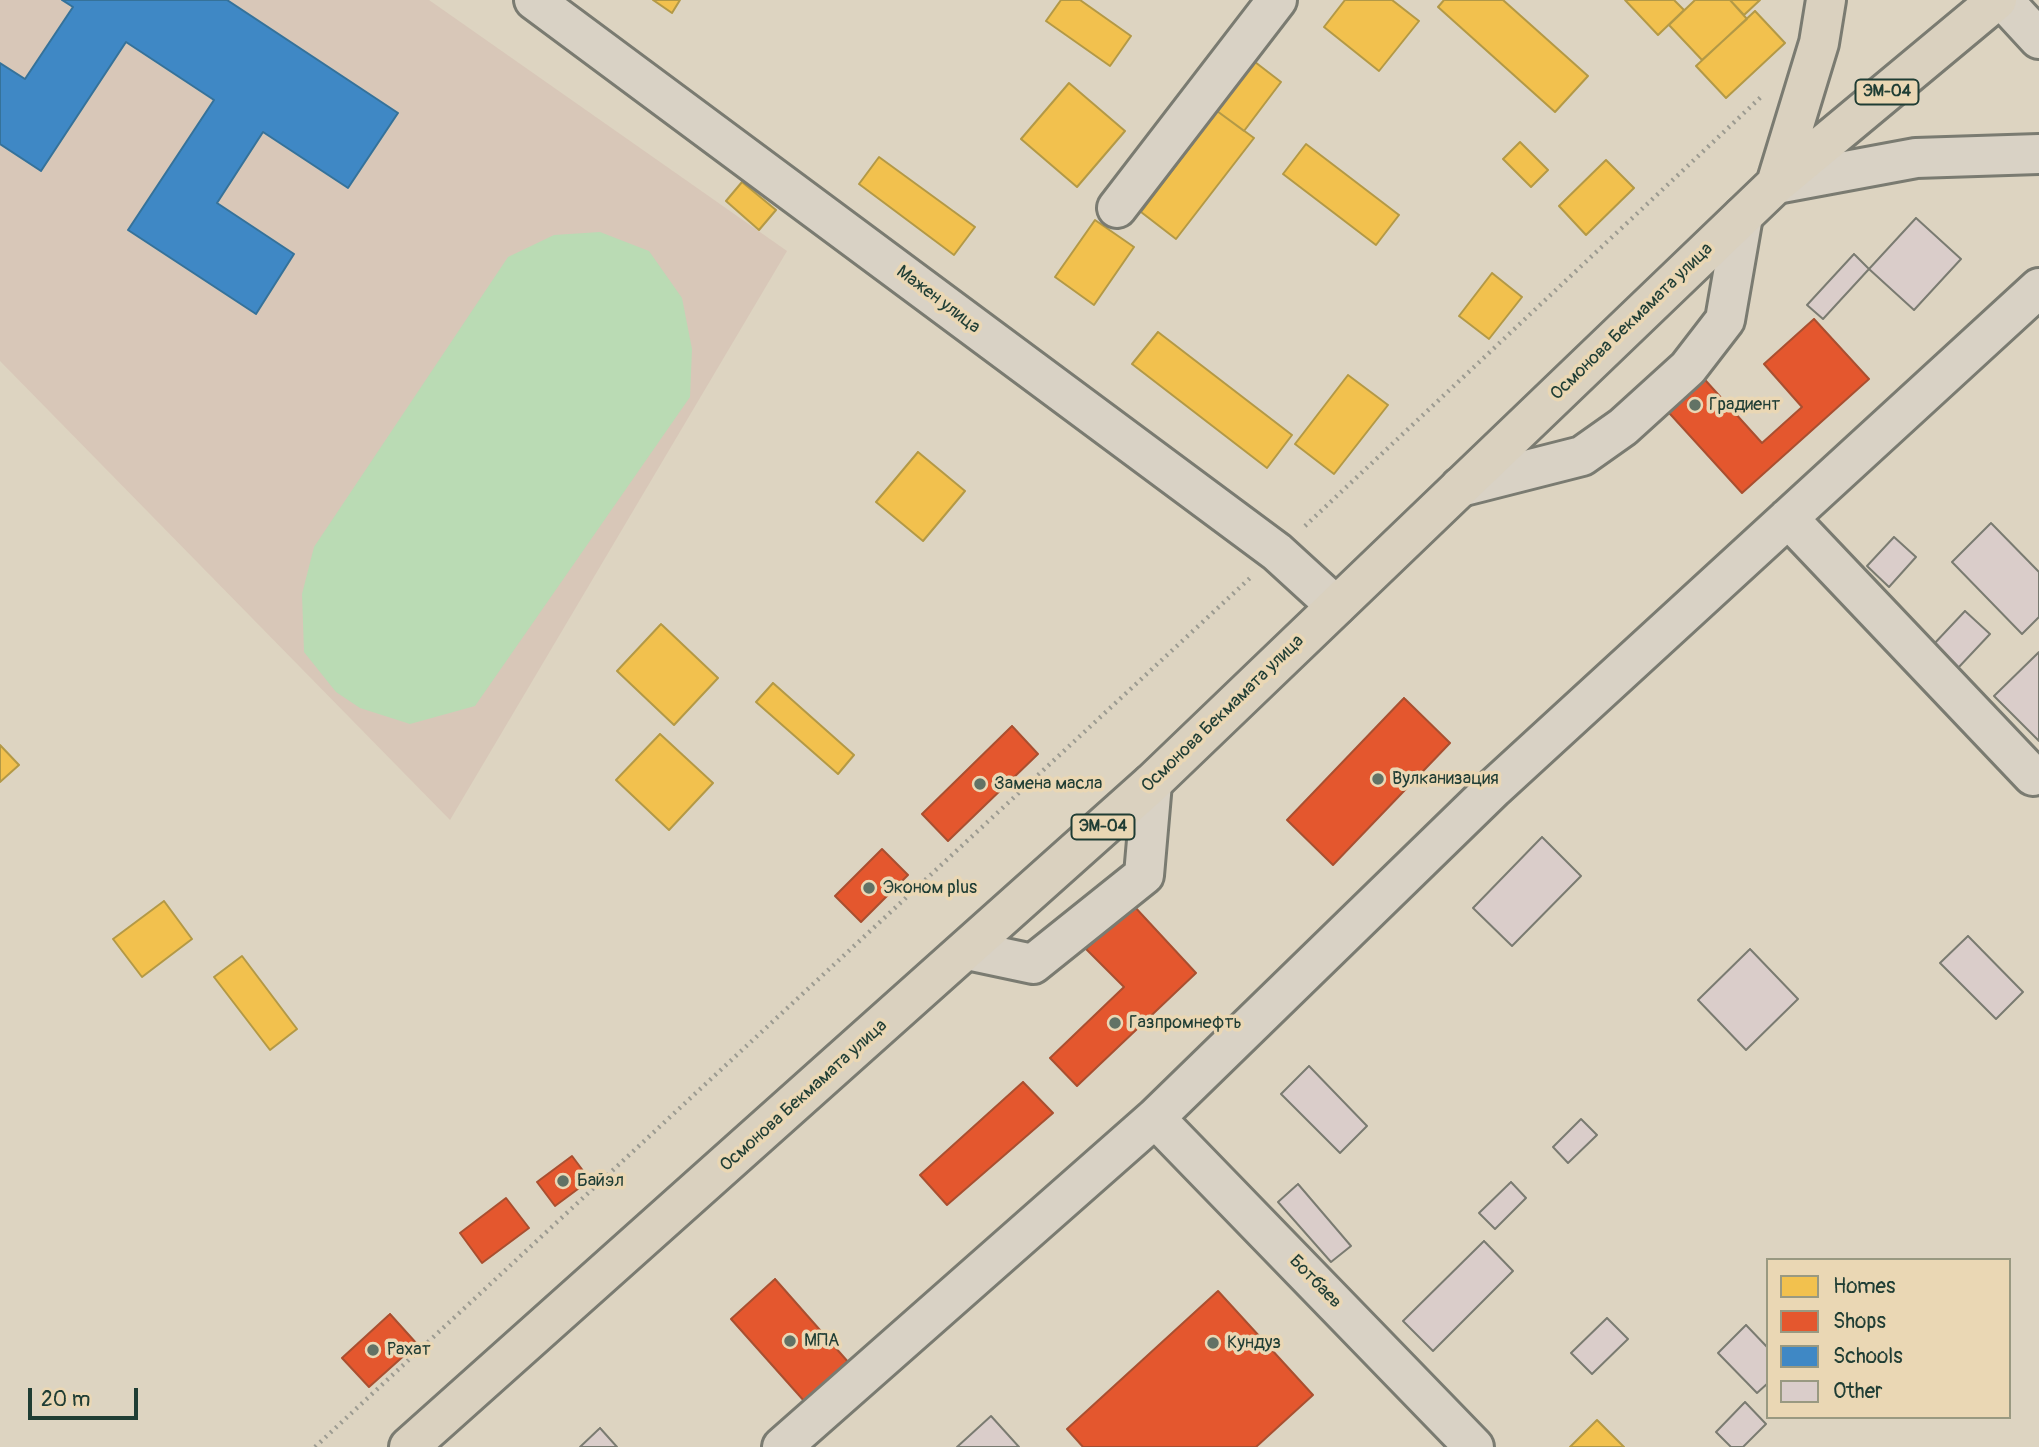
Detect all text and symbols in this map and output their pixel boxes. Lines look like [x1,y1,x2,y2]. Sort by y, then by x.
road number: ЭМ-04 [1856,80,1918,104]
street label: Осмонова Бекмамата улица [1546,239,1718,405]
street label: Мажен улица [892,261,984,339]
place label: Градиент [1709,394,1780,416]
marker: Градиент [1687,397,1703,413]
street label: Осмонова Бекмамата улица [1137,631,1309,797]
place label: Вулканизация [1392,768,1499,790]
marker: Вулканизация [1370,771,1386,787]
place label: Замена масла [994,773,1102,795]
marker: Замена масла [972,776,988,792]
road number: ЭМ-04 [1072,814,1134,840]
place label: Эконом plus [883,877,977,899]
marker: Эконом plus [861,880,877,896]
place label: Газпромнефть [1129,1012,1242,1034]
street label: Осмонова Бекмамата улица [716,1015,892,1177]
marker: Газпромнефть [1107,1015,1123,1031]
place label: Байэл [577,1170,624,1192]
marker: Байэл [555,1173,571,1189]
street label: Ботбаев [1284,1251,1346,1313]
legend [1766,1258,2011,1419]
text: Homes [1833,1273,1895,1300]
text: Shops [1833,1308,1886,1335]
place label: МПА [804,1330,839,1352]
place label: Кундуз [1227,1332,1281,1354]
marker: МПА [782,1333,798,1349]
marker: Кундуз [1205,1335,1221,1351]
place label: Рахат [387,1339,431,1361]
marker: Рахат [365,1342,381,1358]
text: Schools [1833,1343,1903,1370]
scale bar [32,1374,142,1418]
text: Other [1833,1378,1883,1405]
text: 20 m [41,1386,90,1413]

